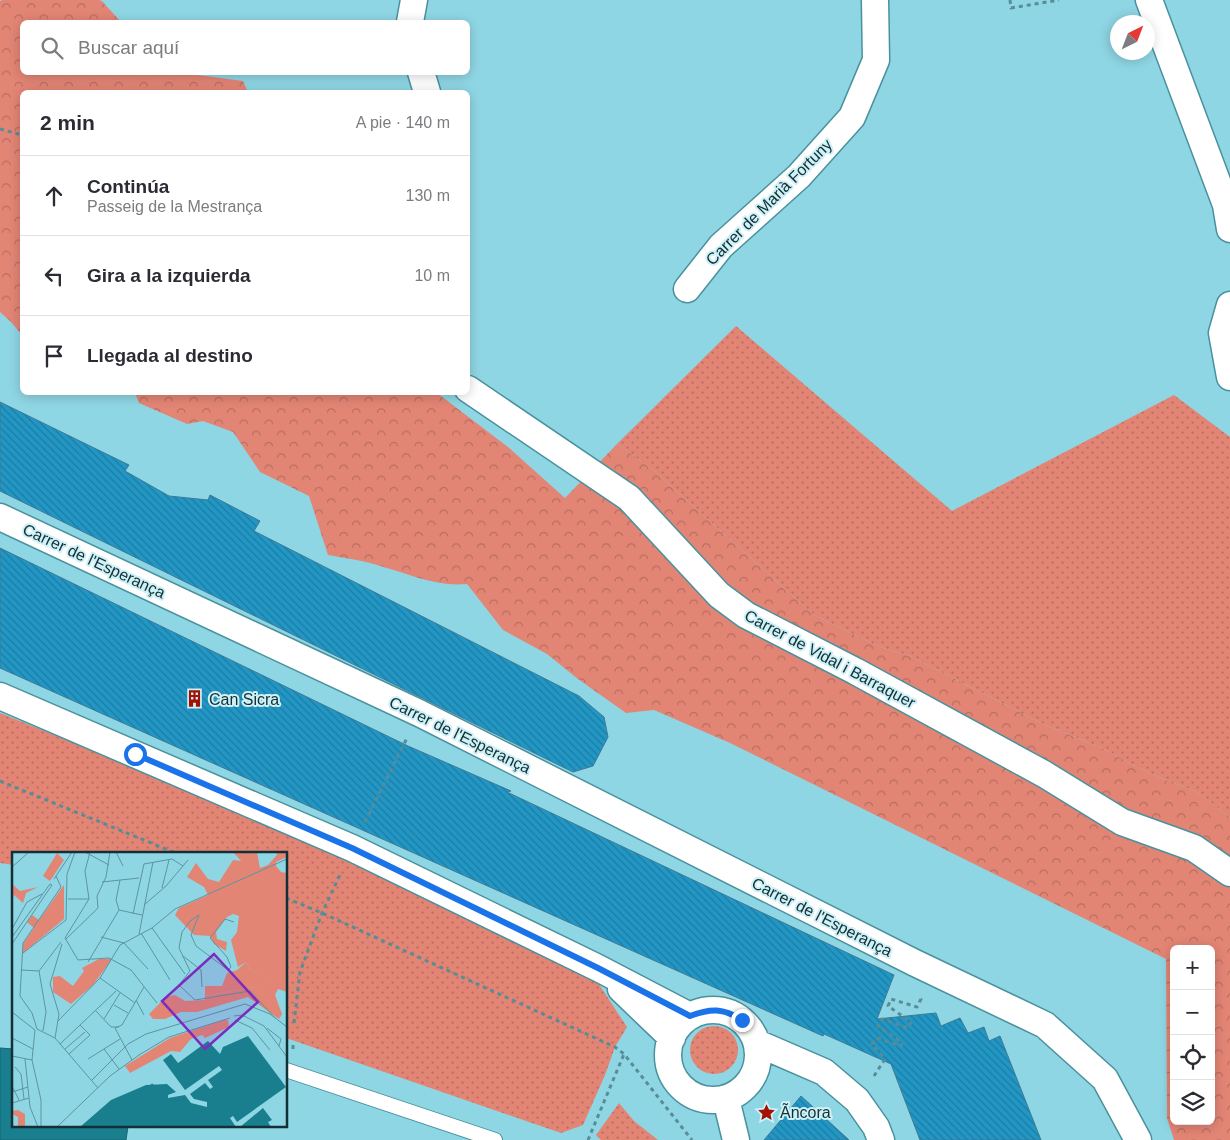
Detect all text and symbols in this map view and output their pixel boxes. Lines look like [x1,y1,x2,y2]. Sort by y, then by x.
north arrow [1110,15,1155,60]
search box [20,20,470,75]
icon: search [38,34,66,62]
text: Buscar aquí [78,37,179,58]
text: 2 min [40,111,95,134]
text: A pie · 140 m [356,114,450,131]
street label: Carrer de Marià Fortuny [703,136,835,268]
text: Continúa [87,176,169,197]
icon: ahead [40,182,68,210]
text: 130 m [406,187,450,204]
text: Passeig de la Mestrança [87,198,262,215]
icon: left [40,262,68,290]
text: Gira a la izquierda [87,265,251,286]
text: 10 m [414,267,450,284]
icon: arrive [40,342,68,370]
text: Llegada al destino [87,345,253,366]
street label: Carrer de l'Esperança [20,521,168,602]
street label: Carrer de Vidal i Barraquer [742,607,919,712]
building icon: Can Sicra [185,689,205,709]
place label: Can Sicra [209,691,279,708]
street label: Carrer de l'Esperança [387,693,534,777]
route start [124,743,147,766]
inset map [12,852,288,1128]
street label: Carrer de l'Esperança [749,874,895,960]
map controls [1170,945,1215,1125]
button: + [1170,945,1215,990]
button: − [1170,990,1215,1035]
route end [731,1009,754,1032]
button: locate [1170,1035,1215,1080]
button: layers [1170,1080,1215,1125]
place icon: Ãncora [756,1102,776,1122]
place label: Ãncora [780,1102,831,1121]

